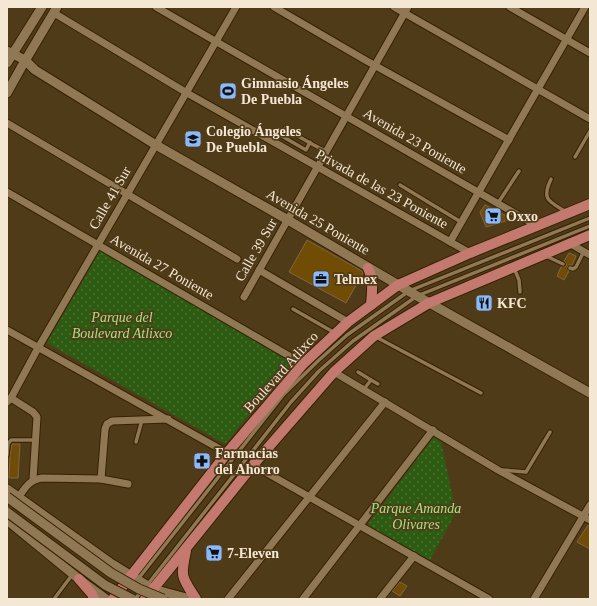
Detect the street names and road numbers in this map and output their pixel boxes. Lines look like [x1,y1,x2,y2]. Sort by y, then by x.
street label: Avenida 23 Poniente [361,105,469,177]
street label: Privada de las 23 Poniente [313,146,451,232]
street label: Calle 41 Sur [86,164,134,232]
street label: Avenida 25 Poniente [264,186,372,258]
street label: Calle 39 Sur [232,216,280,284]
street label: Avenida 27 Poniente [108,231,216,303]
street label: Boulevard Atlixco [241,329,321,415]

